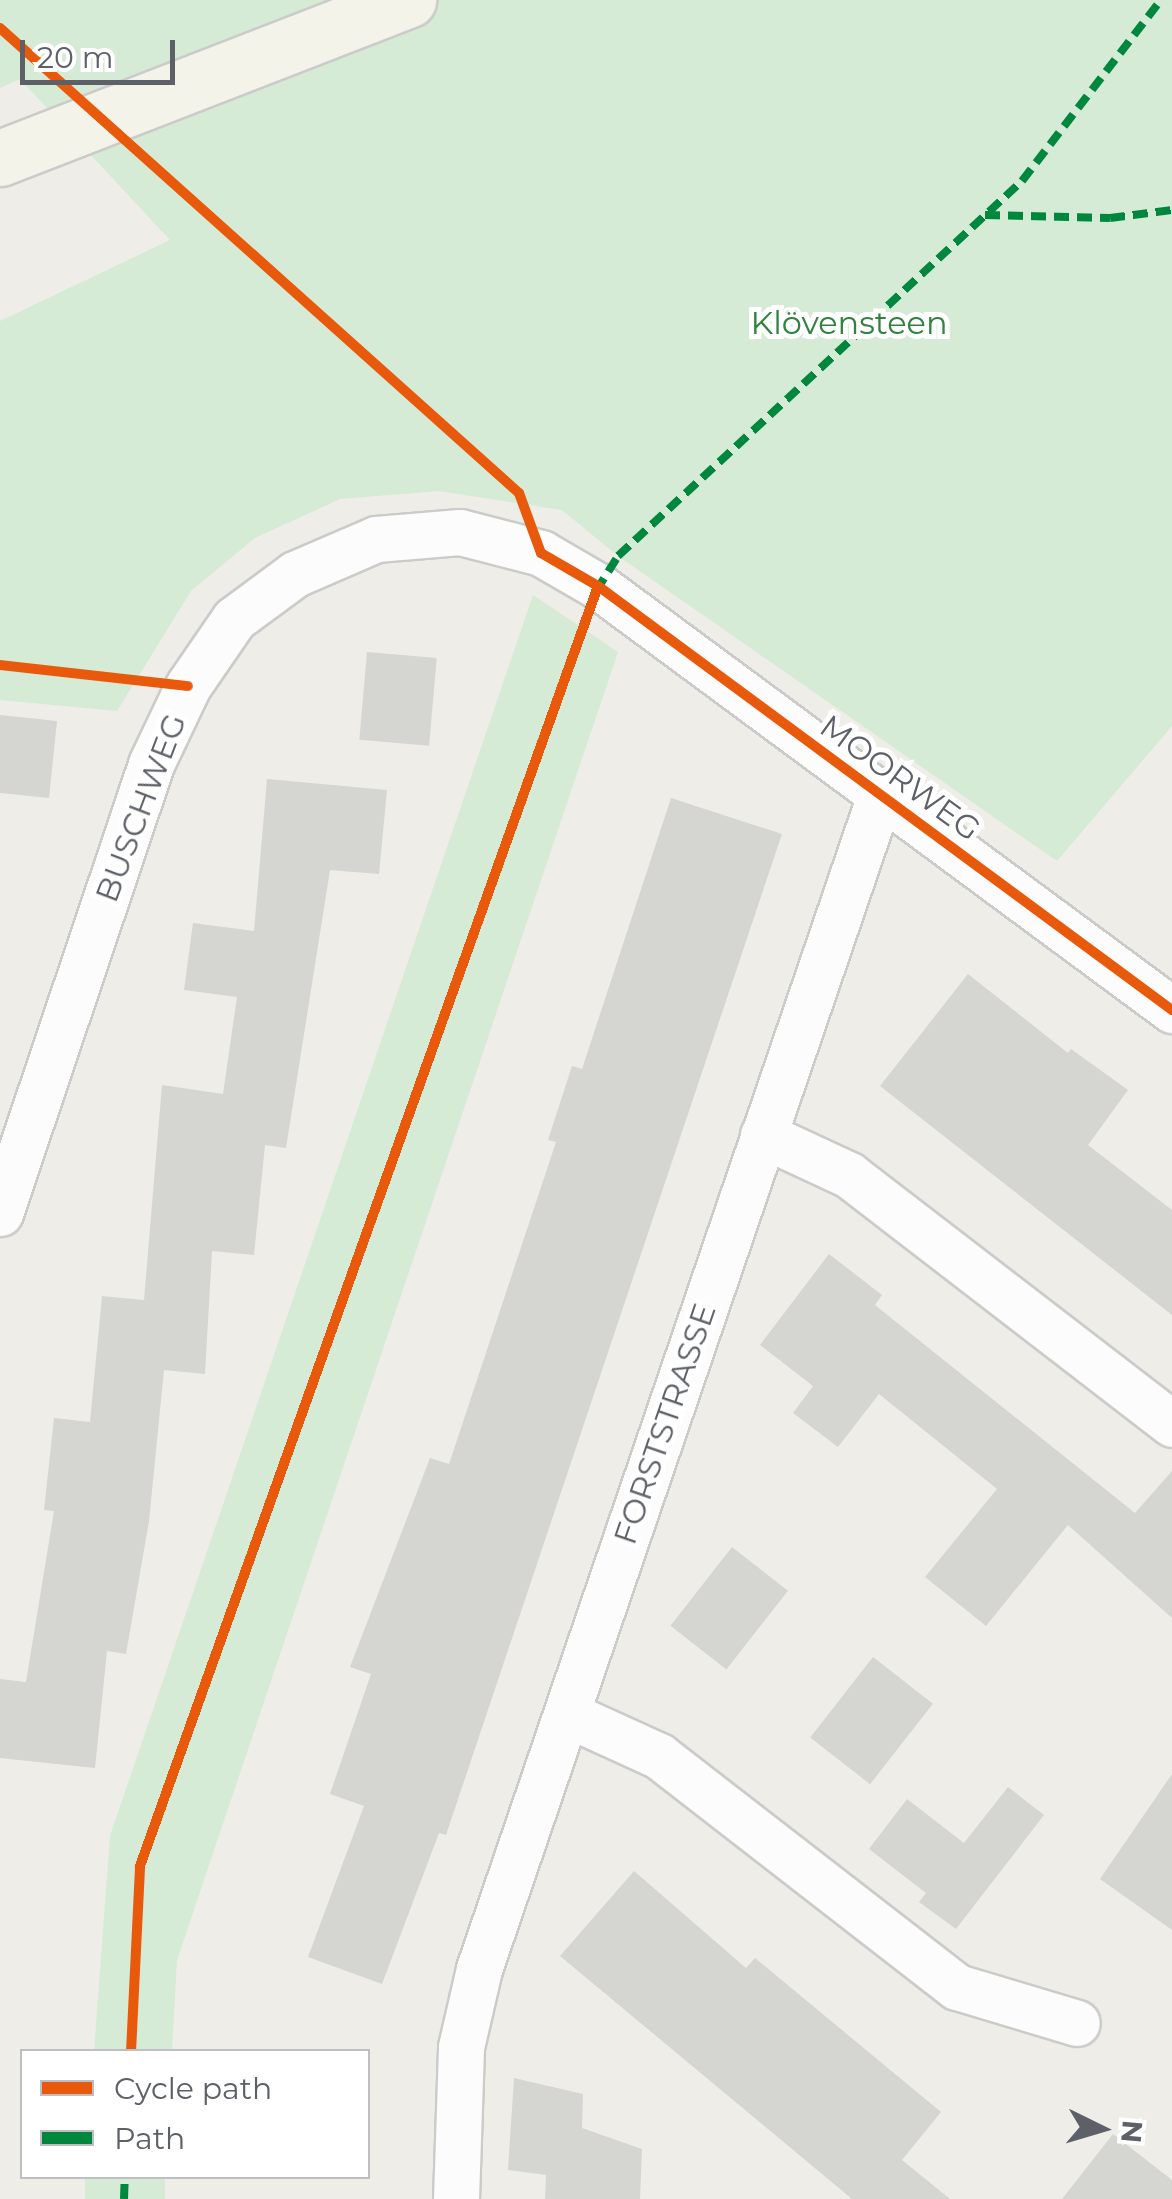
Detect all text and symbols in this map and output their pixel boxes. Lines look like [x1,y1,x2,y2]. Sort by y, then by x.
scale bar [25,20,180,82]
text: 20 m [37,39,114,76]
park label: Klövensteen [750,304,948,342]
street label: MOORWEG [812,707,988,849]
street label: BUSCHWEG [88,708,194,908]
street label: FORSTSTRASSE [606,1299,724,1549]
legend [20,2049,370,2179]
text: Cycle path [114,2070,272,2107]
north arrow [1052,2079,1152,2179]
text: N [1114,2119,1150,2144]
text: Path [114,2120,185,2157]

